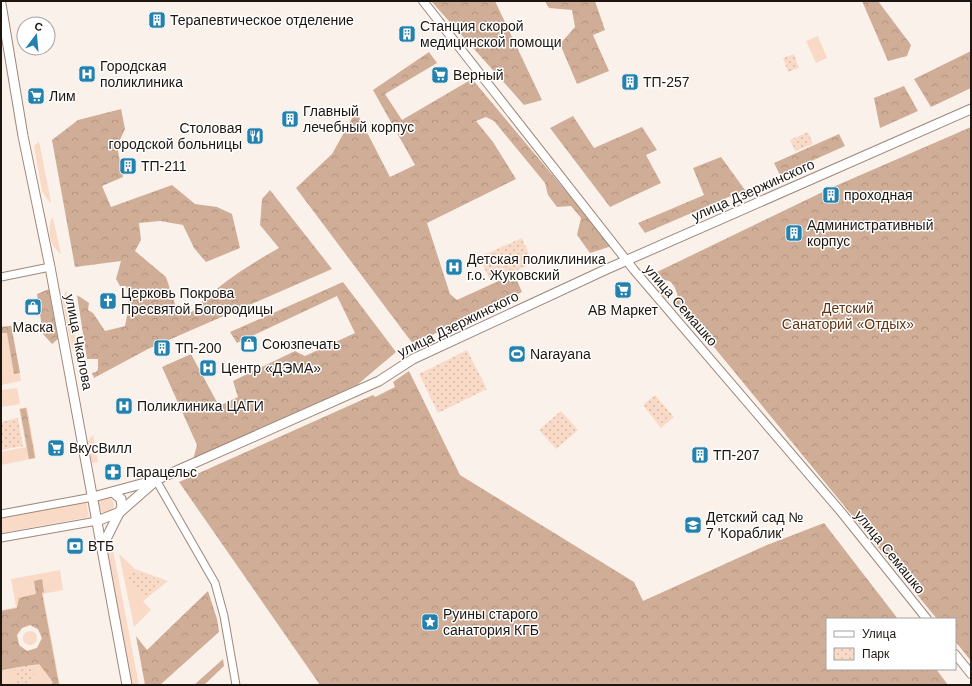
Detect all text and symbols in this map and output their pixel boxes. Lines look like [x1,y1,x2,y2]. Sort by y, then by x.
building icon: Терапевтическое отделение [147,10,167,30]
place label: Терапевтическое отделение [170,12,354,28]
north arrow [16,16,56,56]
place label: Станция скорой медицинской помощи [420,18,562,50]
text: С [33,20,44,33]
building icon: Станция скорой медицинской помощи [397,24,417,44]
place label: Городская поликлиника [100,58,183,90]
hospital icon: Городская поликлиника [77,64,97,84]
supermarket icon: Верный [430,65,450,85]
place label: Верный [453,67,504,83]
building icon: ТП-257 [620,72,640,92]
place label: ТП-257 [643,74,690,90]
supermarket icon: Лим [26,86,46,106]
place label: Лим [49,88,76,104]
place label: Главный лечебный корпус [303,103,414,135]
building icon: Главный лечебный корпус [280,109,300,129]
place label: Столовая городской больницы [109,120,242,152]
restaurant icon: Столовая городской больницы [245,126,265,146]
building icon: ТП-211 [118,156,138,176]
street label: улица Дзержинского [689,156,817,224]
place label: ТП-211 [141,158,187,174]
building icon: проходная [821,185,841,205]
place label: проходная [844,187,913,203]
place label: Административный корпус [807,217,933,249]
building icon: Административный корпус [784,223,804,243]
place label: Детская поликлиника г.о. Жуковский [467,251,606,283]
hospital icon: Детская поликлиника г.о. Жуковский [444,257,464,277]
street label: улица Семашко [641,261,721,349]
supermarket icon: АВ Маркет [613,280,633,300]
place label: Церковь Покрова Пресвятой Богородицы [121,285,273,317]
street label: улица Дзержинского [395,288,521,360]
church icon: Церковь Покрова Пресвятой Богородицы [98,291,118,311]
street label: улица Чкалова [62,293,96,391]
shop icon: Маска [23,297,43,317]
park label: Детский Санаторий «Отдых» [782,300,914,332]
place label: АВ Маркет [588,302,659,318]
place label: Маска [13,319,54,335]
shop icon: Союзпечать [239,334,259,354]
place label: Союзпечать [262,336,340,352]
building icon: ТП-200 [152,338,172,358]
place label: ТП-200 [175,340,222,356]
sports icon: Narayana [507,344,527,364]
place label: Narayana [530,346,591,362]
hospital icon: Центр «ДЭМА» [198,358,218,378]
place label: Центр «ДЭМА» [221,360,321,376]
hospital icon: Поликлиника ЦАГИ [114,396,134,416]
place label: Поликлиника ЦАГИ [137,398,264,414]
supermarket icon: ВкусВилл [46,438,66,458]
place label: ВкусВилл [69,440,132,456]
building icon: ТП-207 [690,445,710,465]
place label: ТП-207 [713,447,760,463]
pharmacy icon: Парацельс [103,462,123,482]
place label: Парацельс [126,464,197,480]
street label: улица Семашко [851,507,929,597]
place label: Детский сад № 7 'Кораблик' [706,509,804,541]
school or university icon: Детский сад № 7 'Кораблик' [683,515,703,535]
bank icon: ВТБ [65,536,85,556]
place label: ВТБ [88,538,114,554]
place label: Руины старого санатория КГБ [443,606,539,638]
place icon: Руины старого санатория КГБ [420,612,440,632]
legend [826,618,956,670]
text: Улица [862,627,896,641]
text: Парк [862,647,890,661]

